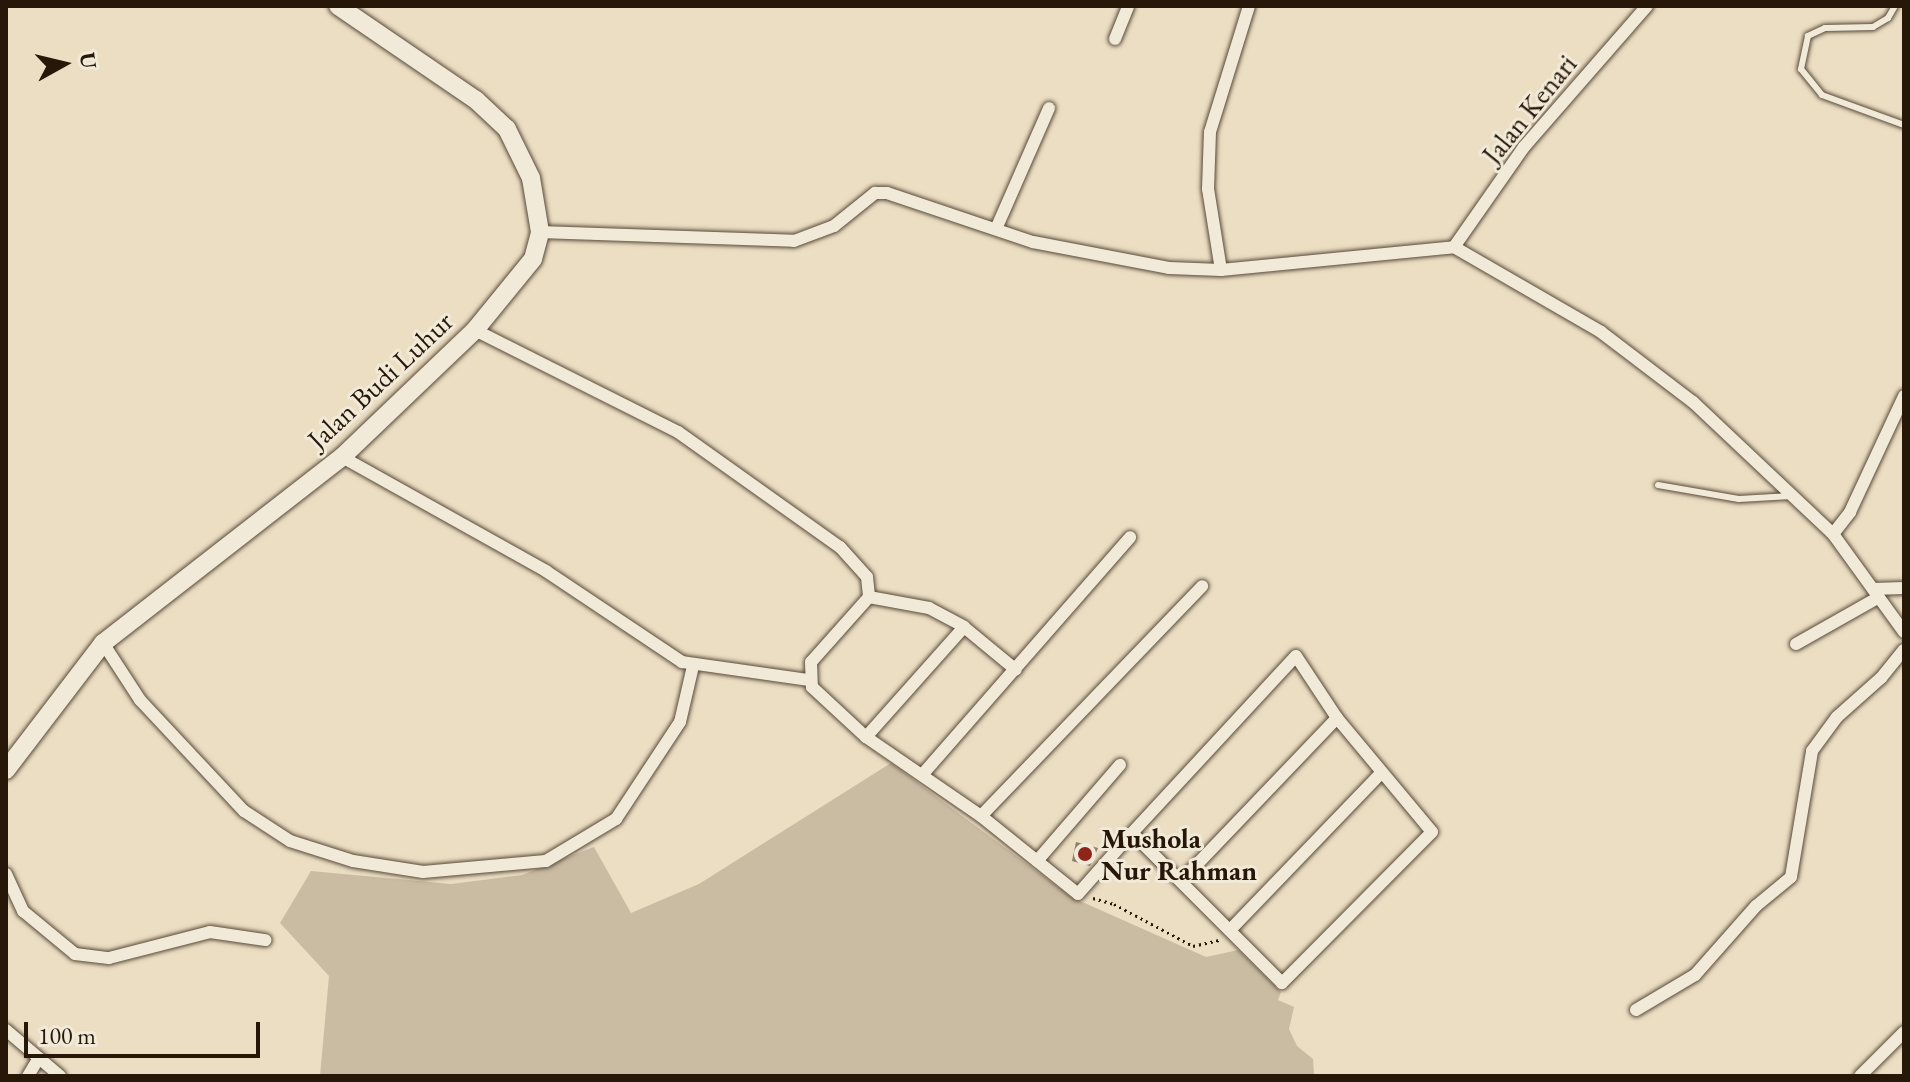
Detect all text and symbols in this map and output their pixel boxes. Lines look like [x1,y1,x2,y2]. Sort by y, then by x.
north arrow [24,24,104,104]
street label: Jalan Kenari [1475,47,1583,171]
text: U [73,50,104,71]
street label: Jalan Budi Luhur [300,304,460,456]
place label: Mushola Nur Rahman [1101,821,1257,887]
marker: Mushola Nur Rahman [1076,845,1094,863]
scale bar [28,1006,264,1056]
text: 100 m [38,1020,96,1051]

